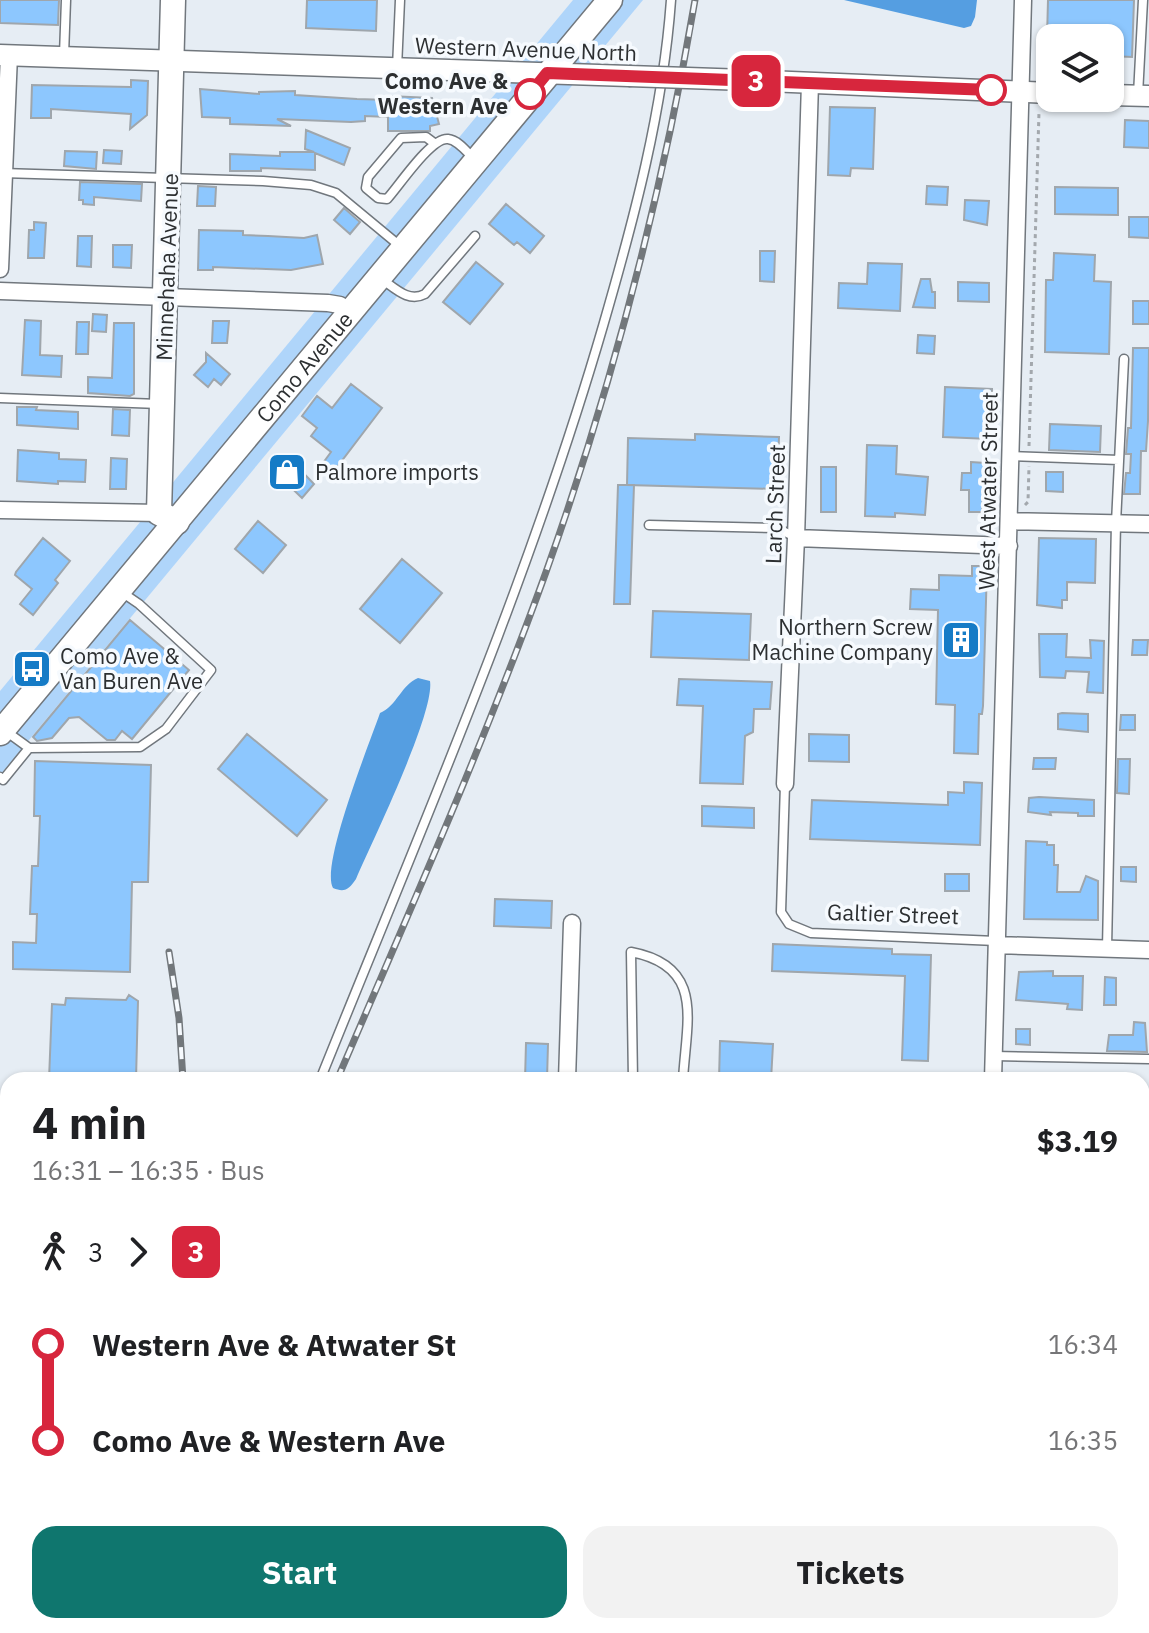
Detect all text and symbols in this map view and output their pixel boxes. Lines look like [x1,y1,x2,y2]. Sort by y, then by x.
map controls [1036,24,1124,112]
button: layers [1036,24,1124,112]
street label: Western Avenue North [414,30,638,67]
line badge: 3 [730,55,782,107]
text: 3 [748,62,764,99]
place label: Como Ave & Western Ave [378,66,508,120]
unlabelled marker [976,75,1006,105]
marker: Como Ave & Western Ave [515,79,545,109]
street label: Minnehaha Avenue [149,173,184,361]
street label: Como Avenue [249,305,359,428]
street label: West Atwater Street [971,392,1004,590]
street label: Larch Street [758,444,791,564]
shop icon: Palmore imports [266,451,308,493]
place label: Palmore imports [315,457,479,486]
place label: Northern Screw Machine Company [752,612,933,666]
building icon: Northern Screw Machine Company [940,619,982,661]
place label: Como Ave & Van Buren Ave [60,641,203,695]
bus stop icon: Como Ave & Van Buren Ave [11,648,53,690]
street label: Galtier Street [827,897,959,930]
text: 4 min [32,1094,147,1151]
text: $3.19 [1037,1121,1118,1160]
text: 16:31 – 16:35 · Bus [32,1153,265,1187]
icon: walk [32,1230,76,1274]
icon: forward [116,1230,160,1274]
text: 3 [188,1233,204,1270]
text: 3 [88,1235,104,1269]
text: Western Ave & Atwater St [92,1325,456,1364]
text: 16:34 [1048,1327,1118,1361]
text: Como Ave & Western Ave [92,1421,445,1460]
text: 16:35 [1048,1423,1118,1457]
button: Start [32,1526,567,1618]
button: Tickets [583,1526,1118,1618]

